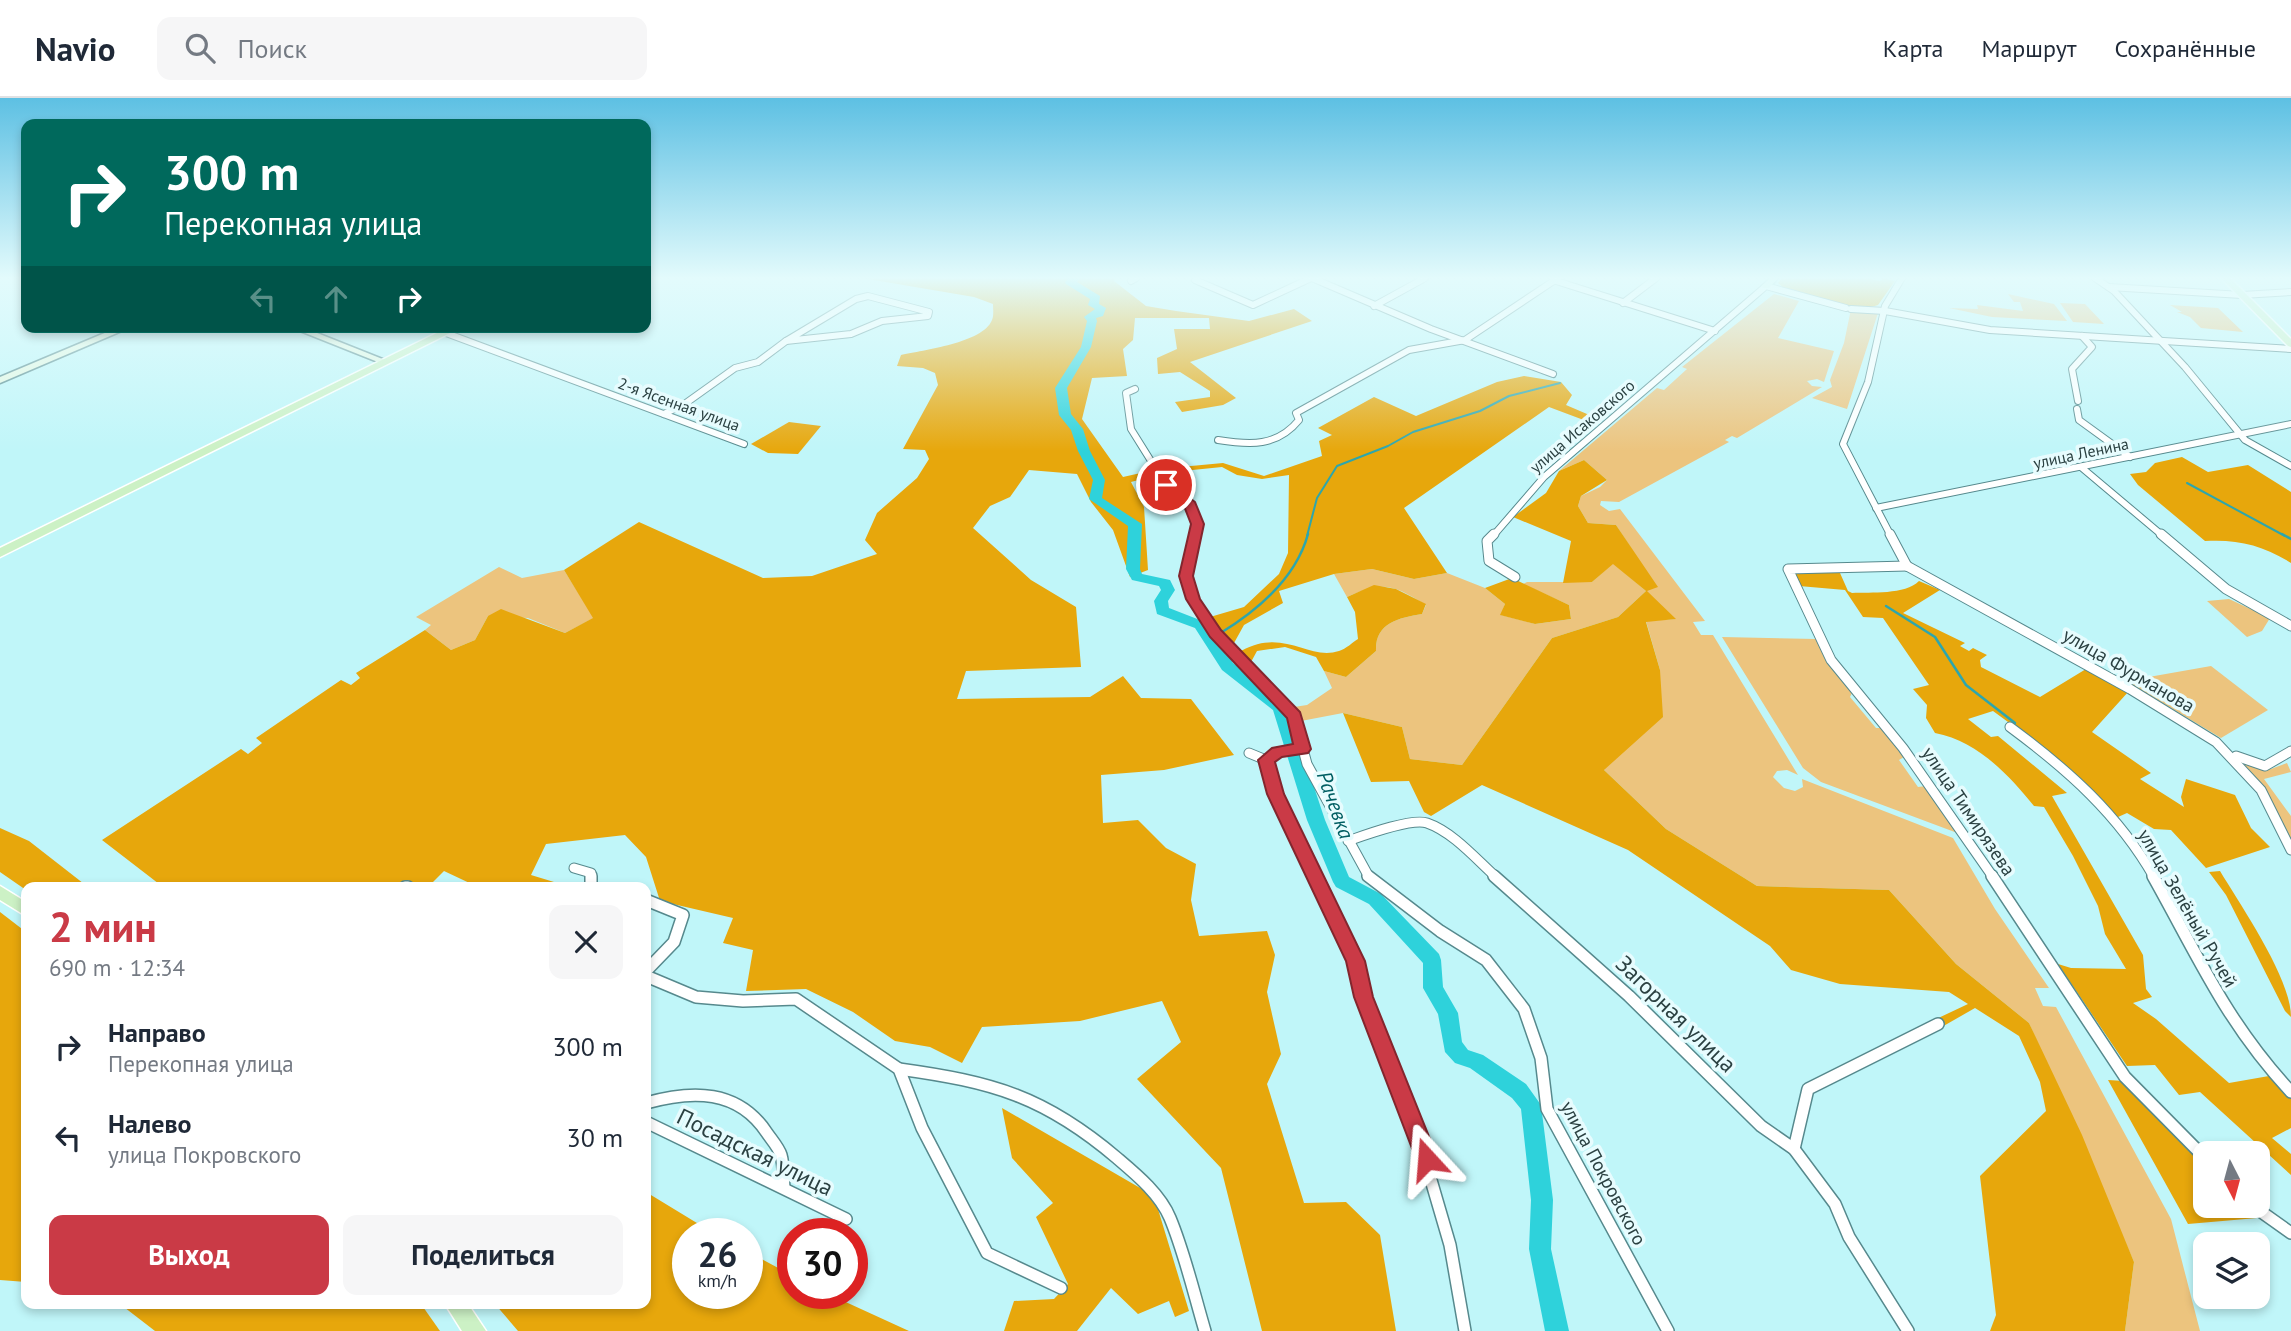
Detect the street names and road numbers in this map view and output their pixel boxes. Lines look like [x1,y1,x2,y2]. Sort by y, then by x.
street label: 2-я Ясенная улица [615,373,743,435]
street label: улица Исаковского [1525,375,1639,477]
street label: улица Ленина [2032,433,2130,473]
street label: улица Фурманова [2059,623,2199,717]
street label: улица Тимирязева [1917,742,2021,880]
street label: улица Зелёный Ручей [2133,824,2243,992]
street label: Загорная улица [1610,949,1743,1078]
street label: улица Покровского [1556,1097,1652,1249]
street label: Посадская улица [672,1101,838,1202]

